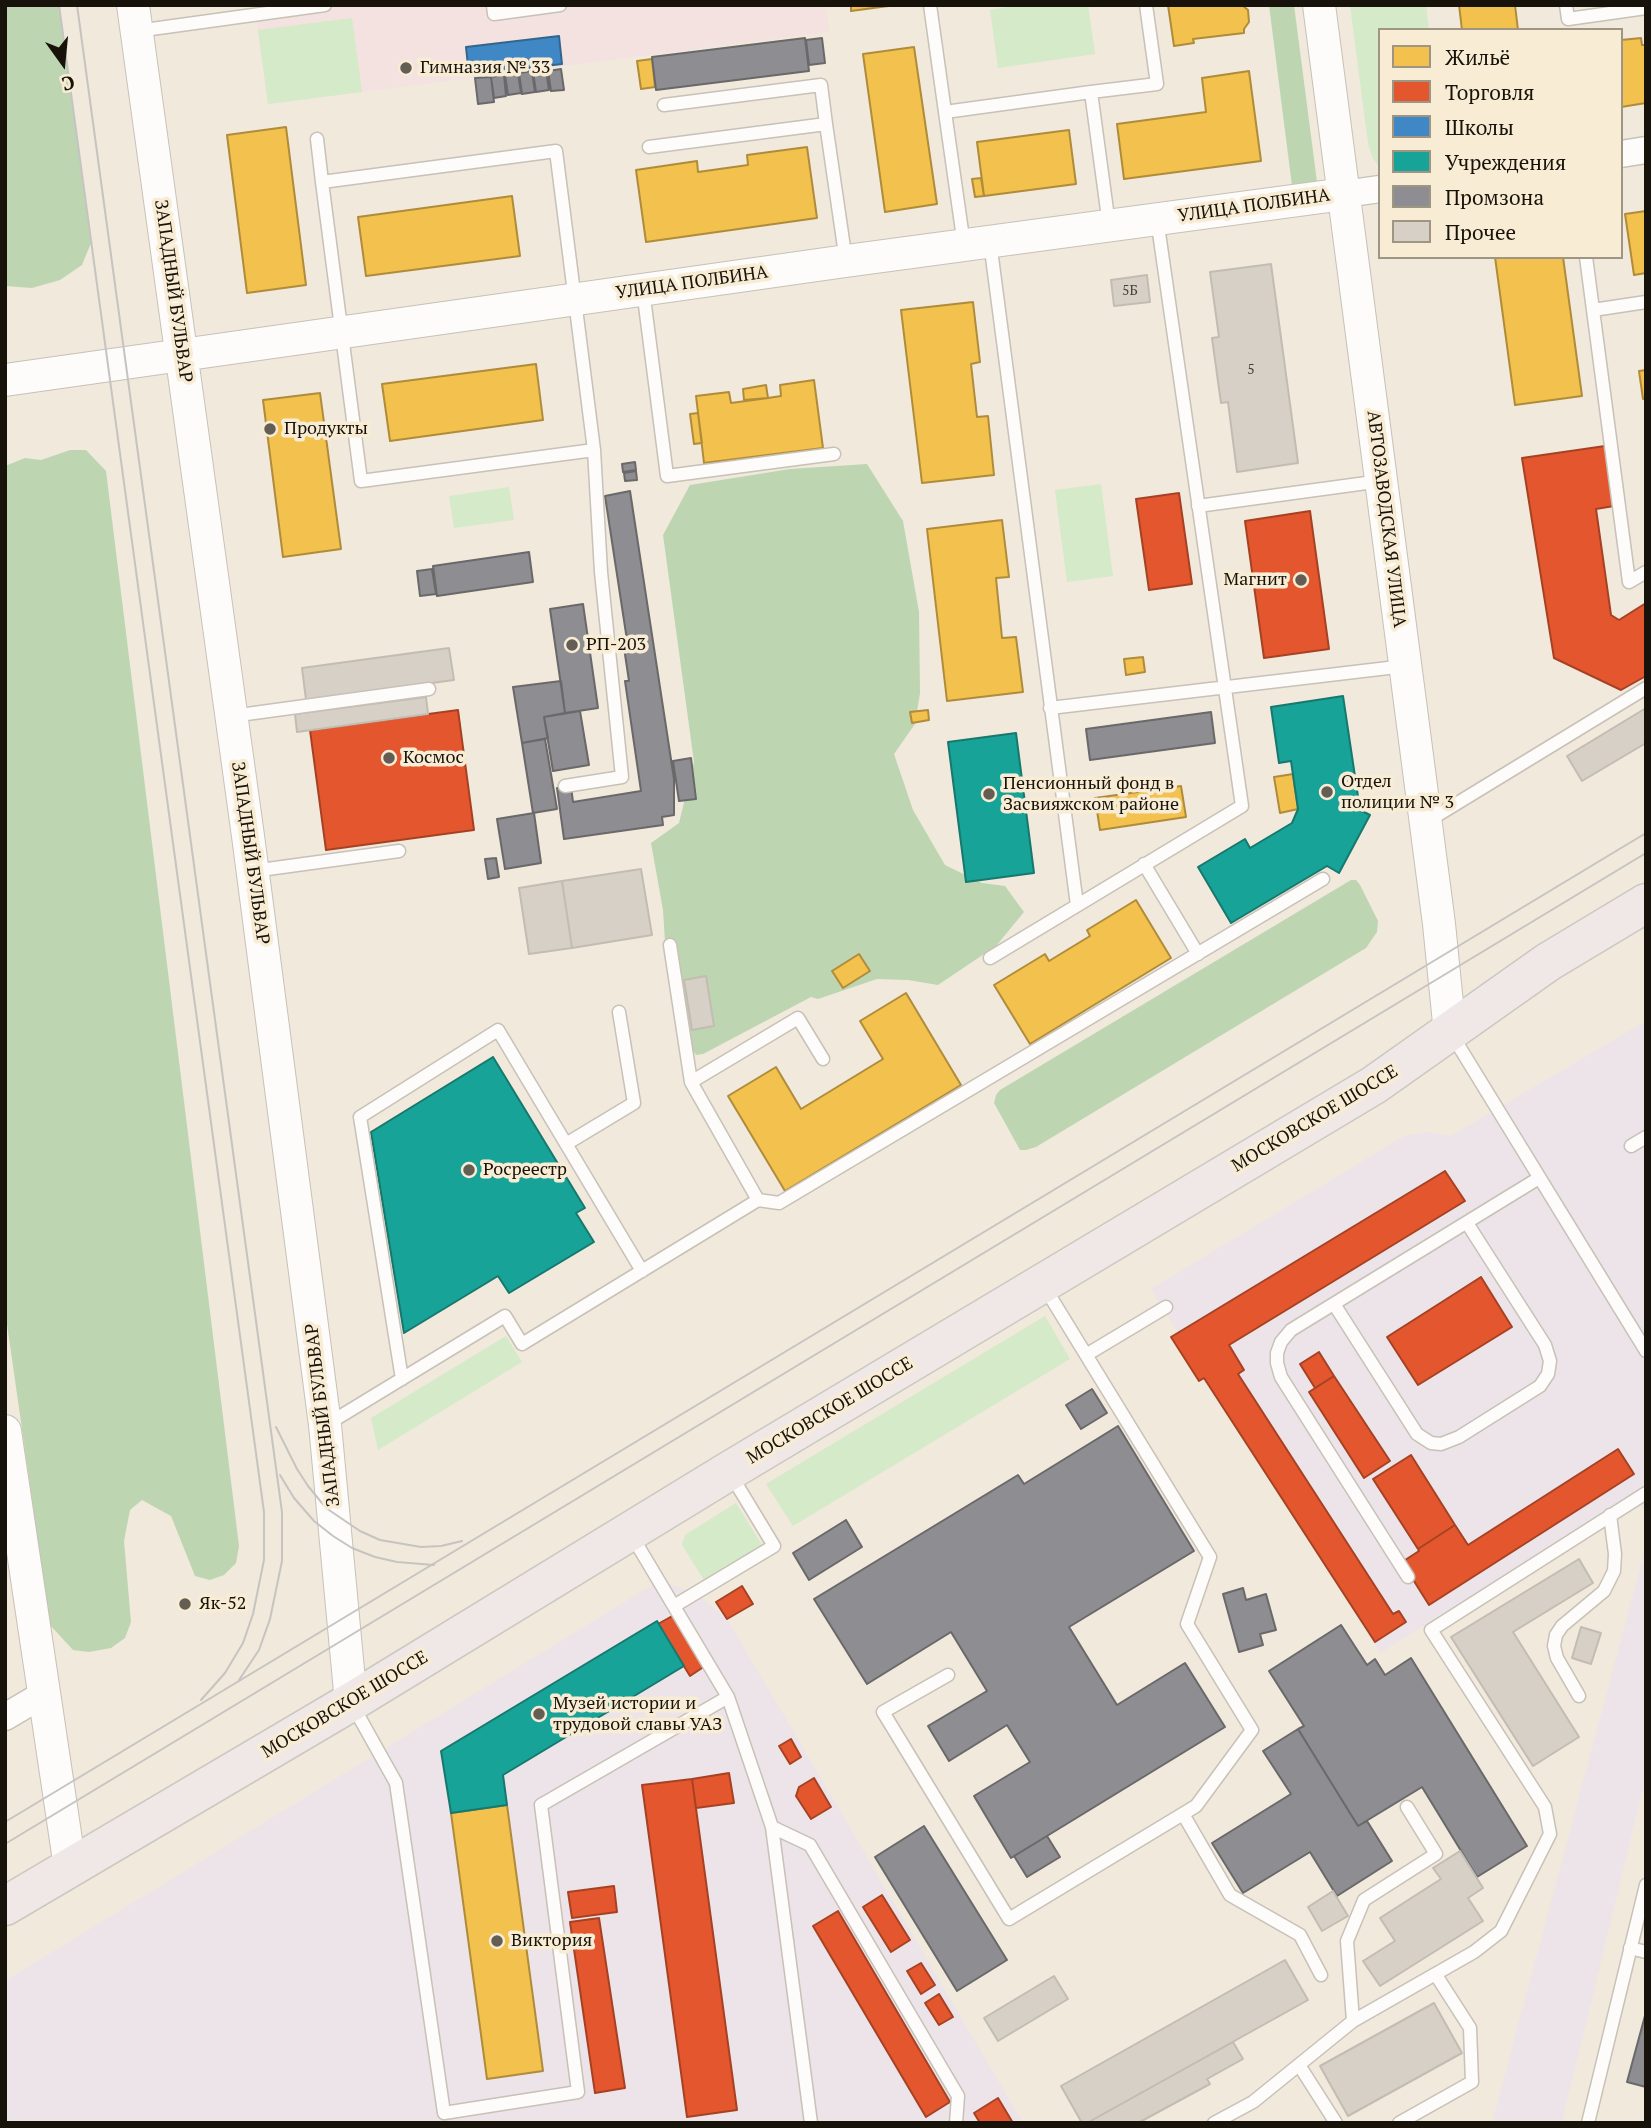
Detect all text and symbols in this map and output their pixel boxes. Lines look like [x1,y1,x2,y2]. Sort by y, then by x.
north arrow [28,28,98,98]
legend [1378,28,1623,259]
text: Жильё [1445,43,1510,71]
place label: Гимназия № 33 [420,57,550,79]
marker: Гимназия № 33 [398,60,414,76]
text: С [59,70,78,97]
text: Торговля [1445,78,1534,106]
text: Школы [1445,113,1514,141]
text: Учреждения [1445,148,1566,176]
text: Промзона [1445,183,1544,211]
street label: УЛИЦА ПОЛБИНА [1177,185,1331,227]
street label: ЗАПАДНЫЙ БУЛЬВАР [149,198,197,384]
text: Прочее [1445,218,1516,246]
street label: УЛИЦА ПОЛБИНА [615,262,769,304]
house number: 5Б [1122,283,1138,299]
house number: 5 [1247,362,1255,378]
street label: АВТОЗАВОДСКАЯ УЛИЦА [1362,409,1410,629]
place label: Продукты [284,418,368,440]
marker: Продукты [262,421,278,437]
place label: Магнит [1224,569,1287,591]
marker: Магнит [1293,572,1309,588]
place label: РП-203 [586,634,646,656]
marker: РП-203 [564,637,580,653]
place label: Космос [403,747,464,769]
marker: Космос [381,750,397,766]
street label: ЗАПАДНЫЙ БУЛЬВАР [226,760,274,946]
place label: Отдел полиции № 3 [1341,771,1454,814]
place label: Пенсионный фонд в Засвияжском районе [1003,773,1179,816]
marker: Отдел полиции № 3 [1319,784,1335,800]
marker: Пенсионный фонд в Засвияжском районе [981,786,997,802]
street label: МОСКОВСКОЕ ШОССЕ [1228,1061,1402,1177]
place label: Росреестр [483,1159,567,1181]
marker: Росреестр [461,1162,477,1178]
street label: ЗАПАДНЫЙ БУЛЬВАР [301,1322,345,1508]
street label: МОСКОВСКОЕ ШОССЕ [743,1353,917,1469]
place label: Як-52 [199,1593,246,1615]
marker: Як-52 [177,1596,193,1612]
street label: МОСКОВСКОЕ ШОССЕ [258,1647,432,1763]
place label: Музей истории и трудовой славы УАЗ [553,1693,722,1736]
marker: Музей истории и трудовой славы УАЗ [531,1706,547,1722]
place label: Виктория [511,1930,592,1952]
marker: Виктория [489,1933,505,1949]

